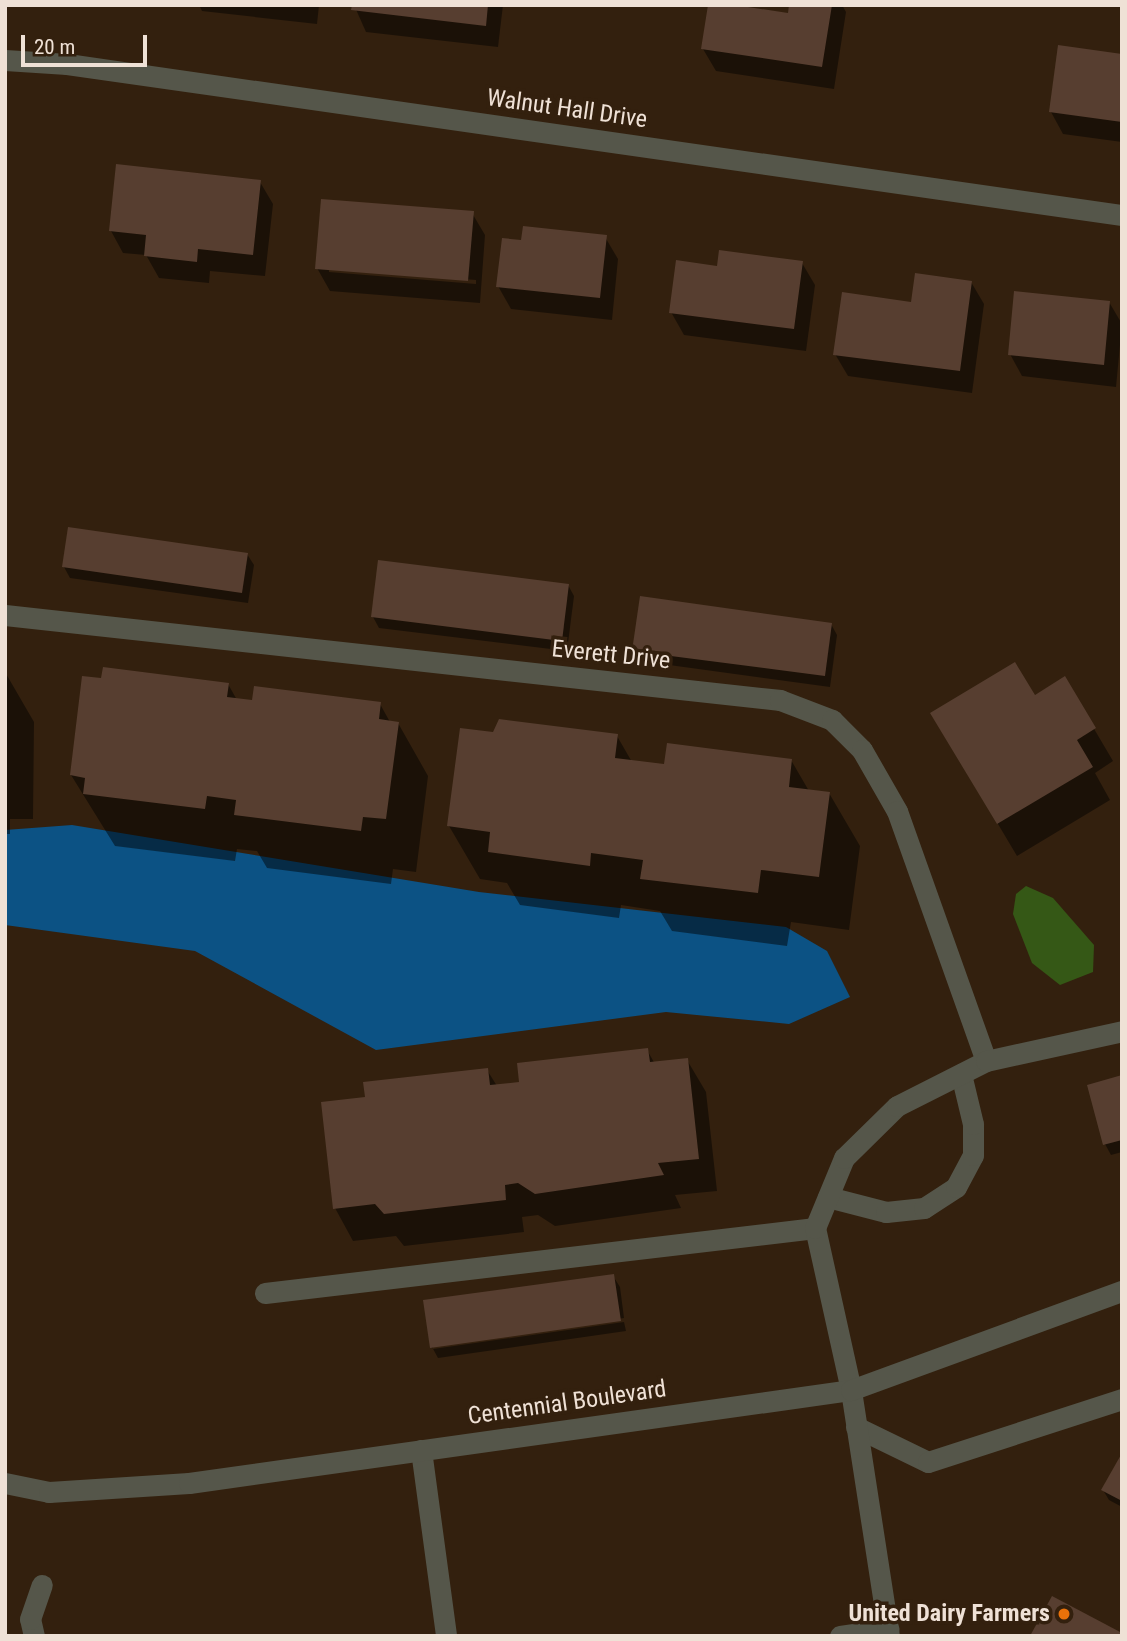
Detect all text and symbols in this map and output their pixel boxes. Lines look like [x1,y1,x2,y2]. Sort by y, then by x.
scale bar [24,21,150,65]
text: 20 m [34,35,75,59]
street label: Walnut Hall Drive [485,84,649,134]
street label: Everett Drive [550,634,672,676]
street label: Centennial Boulevard [466,1375,668,1431]
place label: United Dairy Farmers [848,1600,1050,1628]
marker: United Dairy Farmers [1056,1606,1072,1622]

